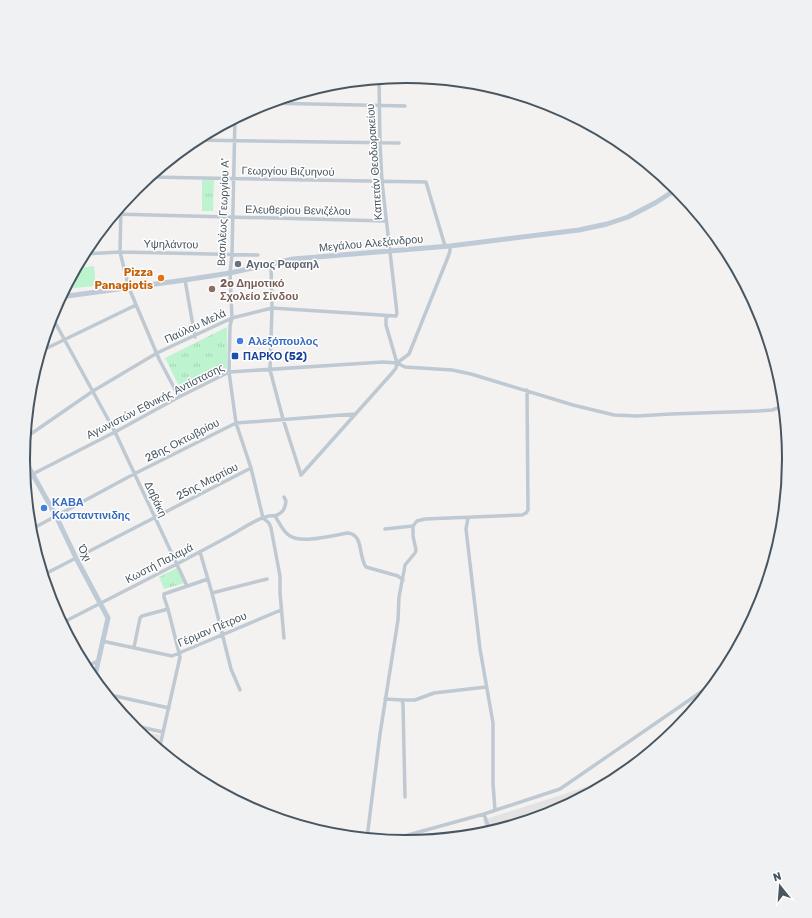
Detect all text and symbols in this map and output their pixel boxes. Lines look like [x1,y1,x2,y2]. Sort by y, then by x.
street label: Καπετάν Θεοδωρακείου [364,103,385,221]
street label: Βασιλέως Γεωργίου Α' [215,158,232,266]
street label: Γεωργίου Βιζυηνού [241,164,335,179]
street label: Ελευθερίου Βενιζέλου [245,203,351,218]
street label: Μεγάλου Αλεξάνδρου [318,232,424,255]
street label: Υψηλάντου [143,238,199,251]
place label: Αγιος Ραφαηλ [246,258,319,271]
marker: Αγιος Ραφαηλ [233,259,243,269]
place label: Pizza Panagiotis [94,266,153,292]
marker: Pizza Panagiotis [156,273,166,283]
place label: 2o Δημοτικό Σχολείο Σίνδου [220,277,298,303]
marker: 2o Δημοτικό Σχολείο Σίνδου [207,284,217,294]
street label: Παύλου Μελά [162,306,229,346]
place label: Αλεξόπουλος [248,335,318,348]
marker: Αλεξόπουλος [235,336,245,346]
place label: ΠΑΡΚΟ (52) [243,350,307,363]
marker: ΠΑΡΚΟ (52) [230,351,240,361]
street label: Αγωνιστών Εθνικής Αντίστασης [84,361,226,442]
street label: 28ης Οκτωβρίου [143,416,222,465]
street label: 25ης Μαρτίου [174,460,240,503]
street label: Δαβάκη [142,479,169,519]
place label: ΚΑΒΑ Κωσταντινιδης [52,496,131,522]
marker: ΚΑΒΑ Κωσταντινιδης [39,503,49,513]
street label: Κωστή Παλαμά [123,540,196,586]
street label: Όχι [75,542,94,564]
street label: Γέρμαν Πέτρου [176,609,249,650]
north arrow [760,866,800,906]
text: N [772,870,783,884]

